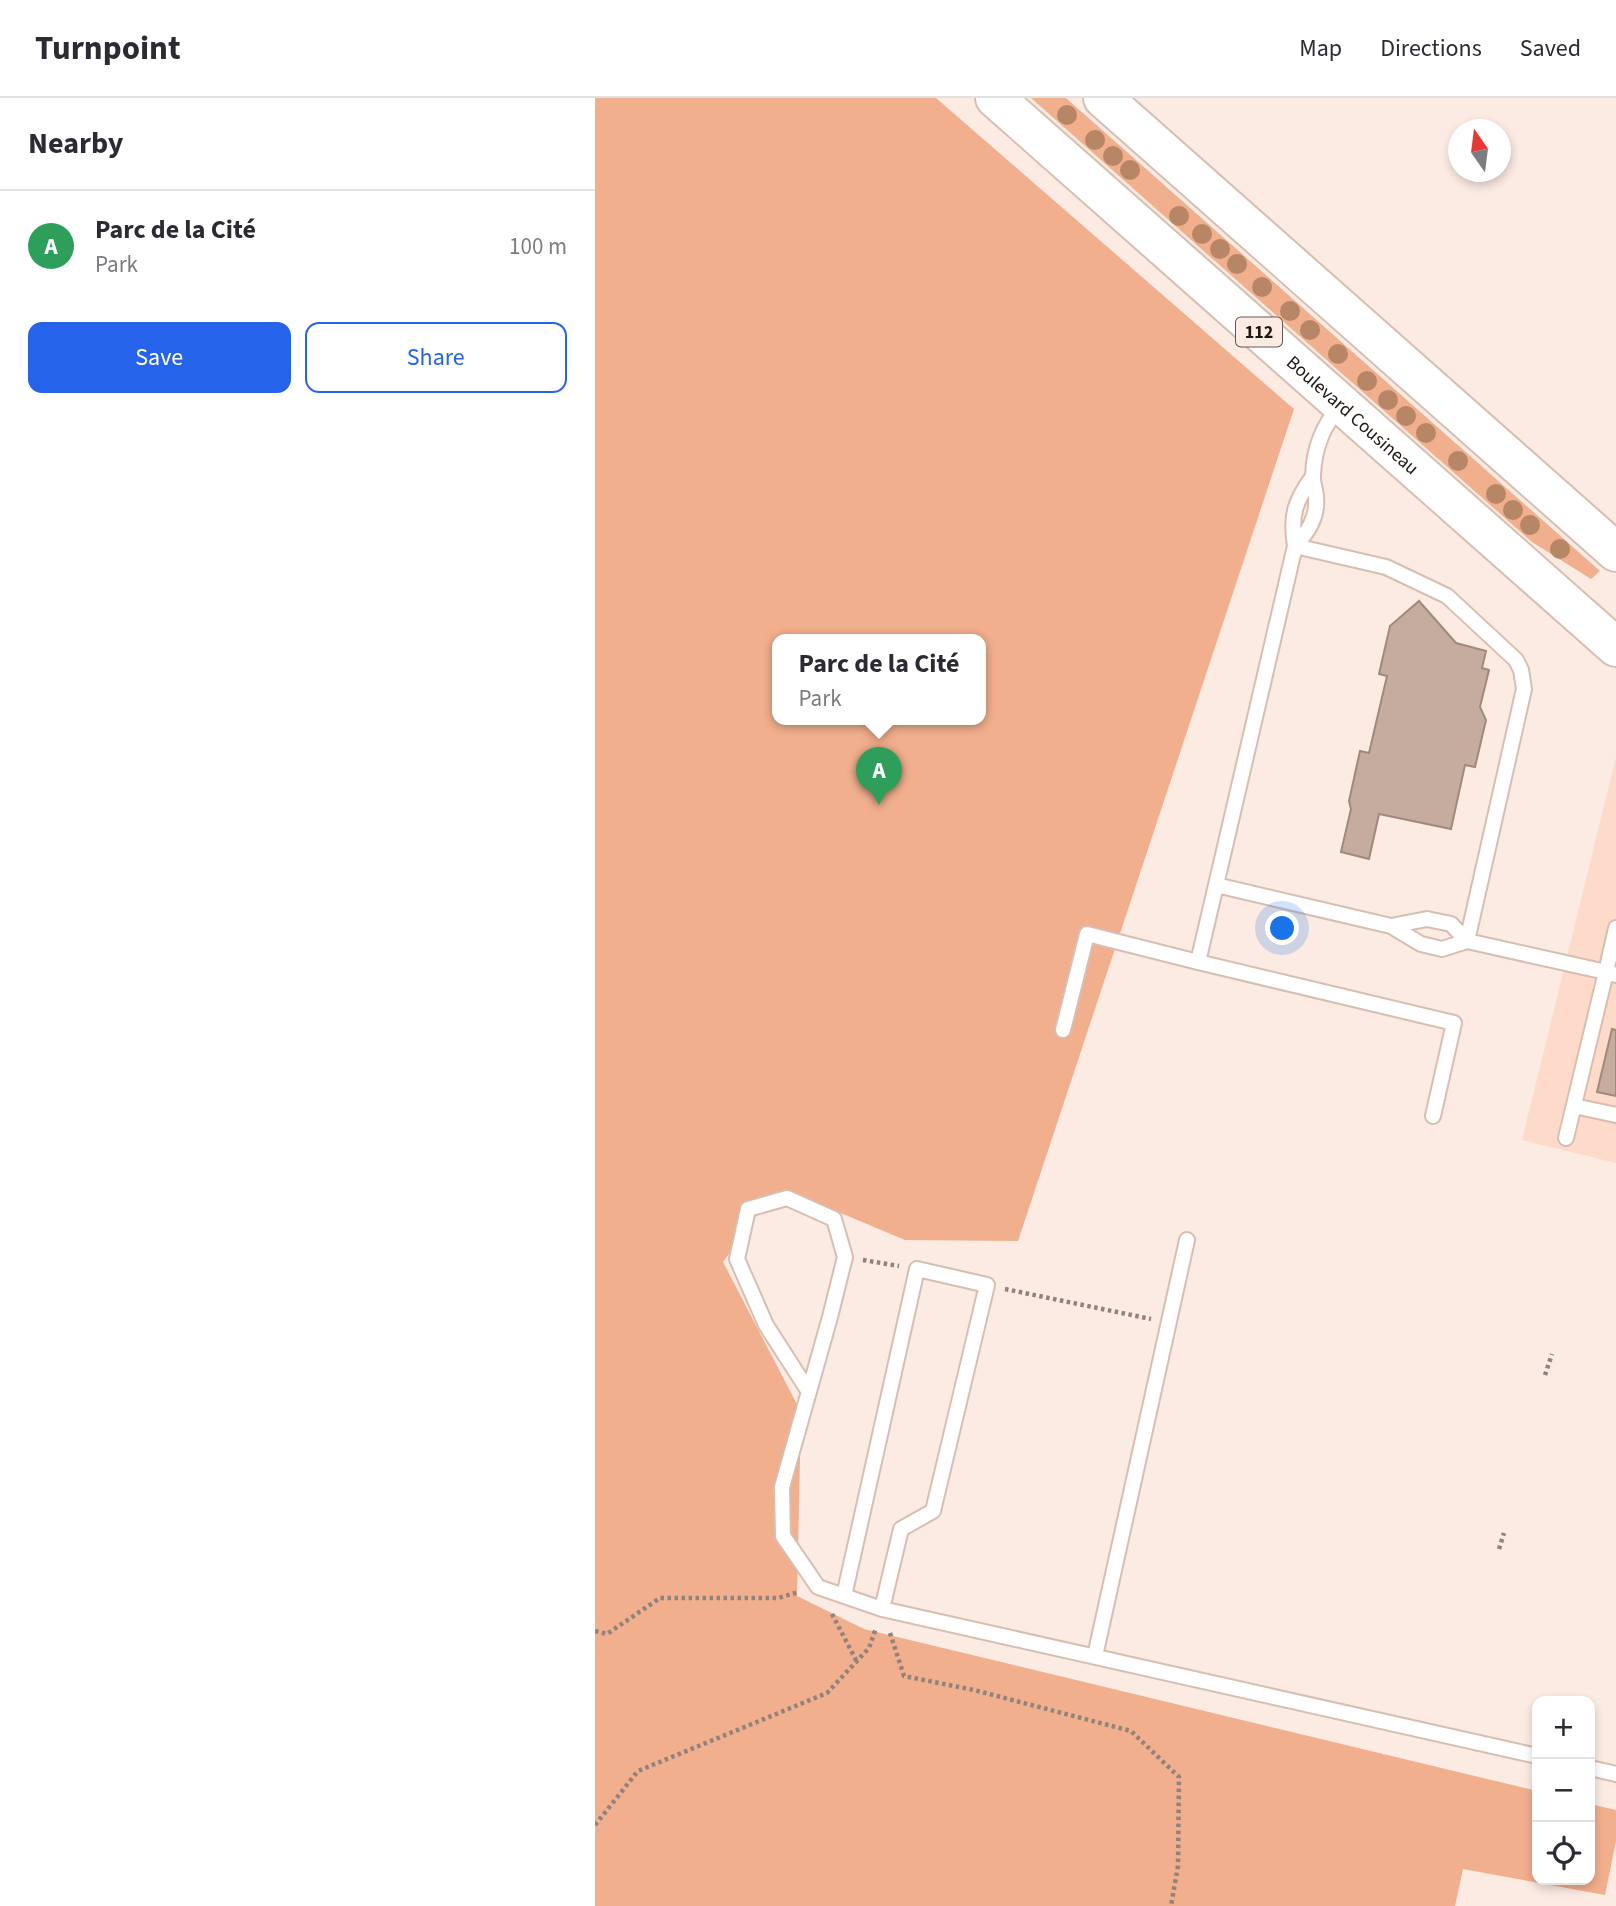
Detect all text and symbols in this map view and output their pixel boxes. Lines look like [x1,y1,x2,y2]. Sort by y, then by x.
text: Turnpoint [35,25,181,72]
text: Map [1299,31,1342,66]
text: Directions [1380,31,1482,66]
text: Saved [1520,31,1581,66]
north arrow [1448,119,1511,182]
text: Nearby [28,122,123,165]
text: Parc de la Cité [95,211,256,248]
text: A [44,230,58,263]
text: 100 m [509,230,567,263]
text: Park [95,248,138,281]
road number: 112 [1236,318,1282,346]
button: Save [28,322,291,393]
button: Share [305,322,567,393]
street label: Boulevard Cousineau [1280,350,1424,482]
popup [772,634,986,725]
text: Parc de la Cité [799,645,959,682]
text: Park [799,682,842,715]
pin: A [856,747,902,805]
your location [1265,911,1299,945]
map controls [1532,1696,1595,1885]
button: + [1532,1696,1595,1759]
button: − [1532,1759,1595,1822]
button: locate [1532,1822,1595,1885]

